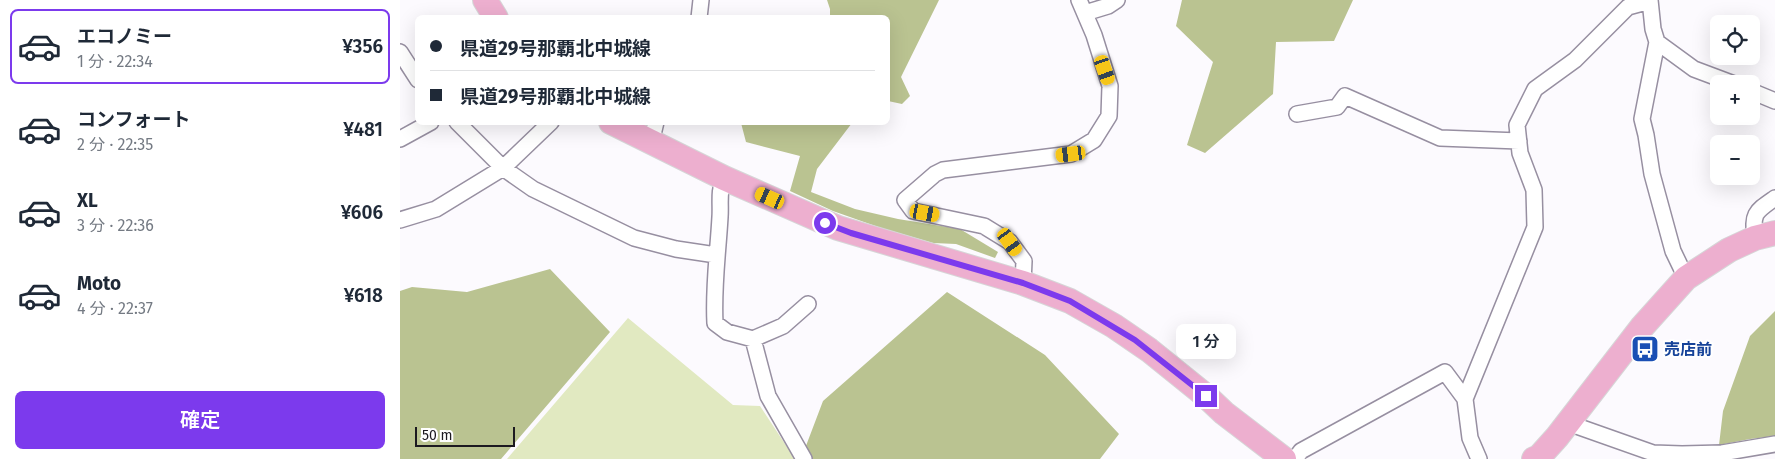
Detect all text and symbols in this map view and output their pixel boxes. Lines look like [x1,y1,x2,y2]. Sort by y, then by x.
map controls [1710,15,1760,185]
button: locate [1710,15,1760,65]
icon: car [17,24,62,69]
text: エコノミー [77,25,172,48]
text: ¥356 [342,35,383,58]
text: 県道29号那覇北中城線 [460,37,651,60]
text: 1 分 · 22:34 [77,52,153,71]
car [1093,53,1116,87]
button: + [1710,75,1760,125]
text: 県道29号那覇北中城線 [460,85,651,108]
icon: car [17,107,62,152]
text: コンフォート [77,108,190,131]
text: ¥481 [343,118,383,141]
text: 2 分 · 22:35 [77,135,153,154]
button: − [1710,135,1760,185]
car [1055,145,1086,163]
car [753,185,786,211]
text: XL [77,189,98,212]
icon: car [17,190,62,235]
text: ¥606 [341,201,383,224]
car [908,203,941,223]
route start [814,212,836,234]
text: 3 分 · 22:36 [77,216,154,235]
car [995,225,1024,259]
text: Moto [77,272,121,295]
icon: car [17,273,62,318]
text: ¥618 [344,284,383,307]
text: 4 分 · 22:37 [77,299,153,318]
callout: 1 分 [1176,324,1236,358]
text: 1 分 [1192,332,1220,351]
bus stop icon: 売店前 [1630,334,1660,364]
place label: 売店前 [1664,340,1712,359]
route end [1195,385,1217,407]
button: 確定 [15,391,385,449]
scale bar [415,424,515,447]
text: 50 m [422,427,453,444]

